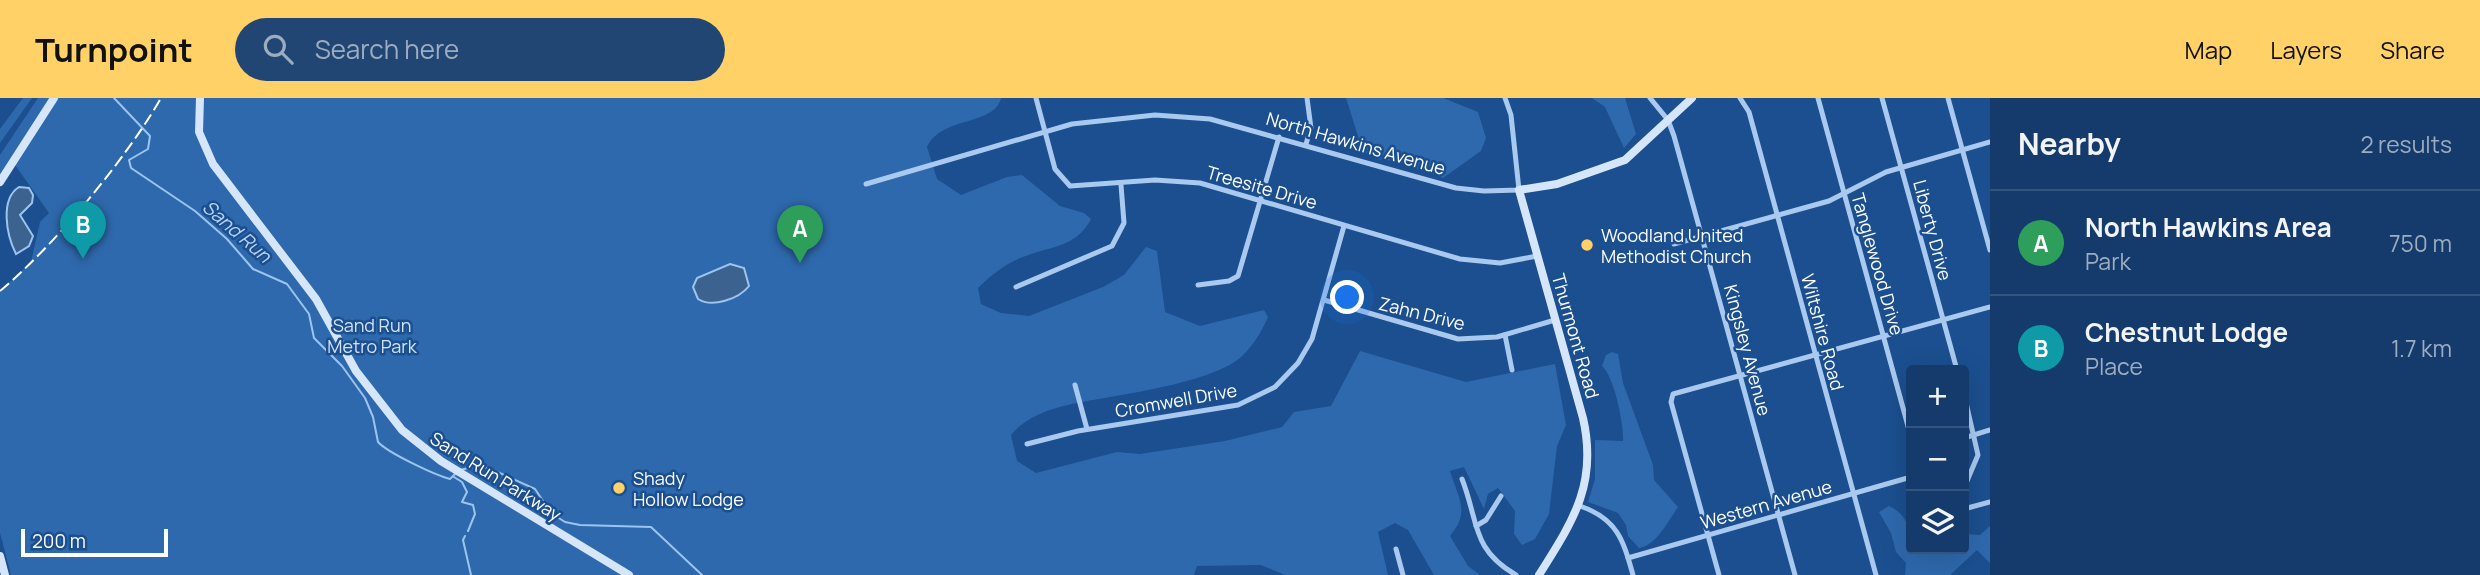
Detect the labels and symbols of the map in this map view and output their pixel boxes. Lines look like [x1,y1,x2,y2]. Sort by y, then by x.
street label: North Hawkins Avenue [1264,106,1448,180]
street label: Treesite Drive [1204,160,1320,214]
street label: Liberty Drive [1908,177,1958,283]
street label: Tanglewood Drive [1846,190,1910,338]
water label: Sand Run [197,194,277,269]
pin: B [60,201,106,259]
pin: A [777,205,823,263]
place label: Woodland United Methodist Church [1601,223,1752,268]
marker: Woodland United Methodist Church [1579,237,1595,253]
street label: Thurmont Road [1547,271,1605,401]
street label: Wiltshire Road [1796,271,1850,393]
your location [1330,280,1364,314]
street label: Kingsley Avenue [1719,282,1777,418]
street label: Zahn Drive [1376,291,1468,335]
park label: Sand Run Metro Park [327,313,418,358]
street label: Cromwell Drive [1113,377,1239,423]
street label: Sand Run Parkway [426,426,567,526]
place label: Shady Hollow Lodge [633,466,744,511]
street label: Western Avenue [1698,474,1834,534]
marker: Shady Hollow Lodge [611,480,627,496]
scale bar [21,526,168,558]

